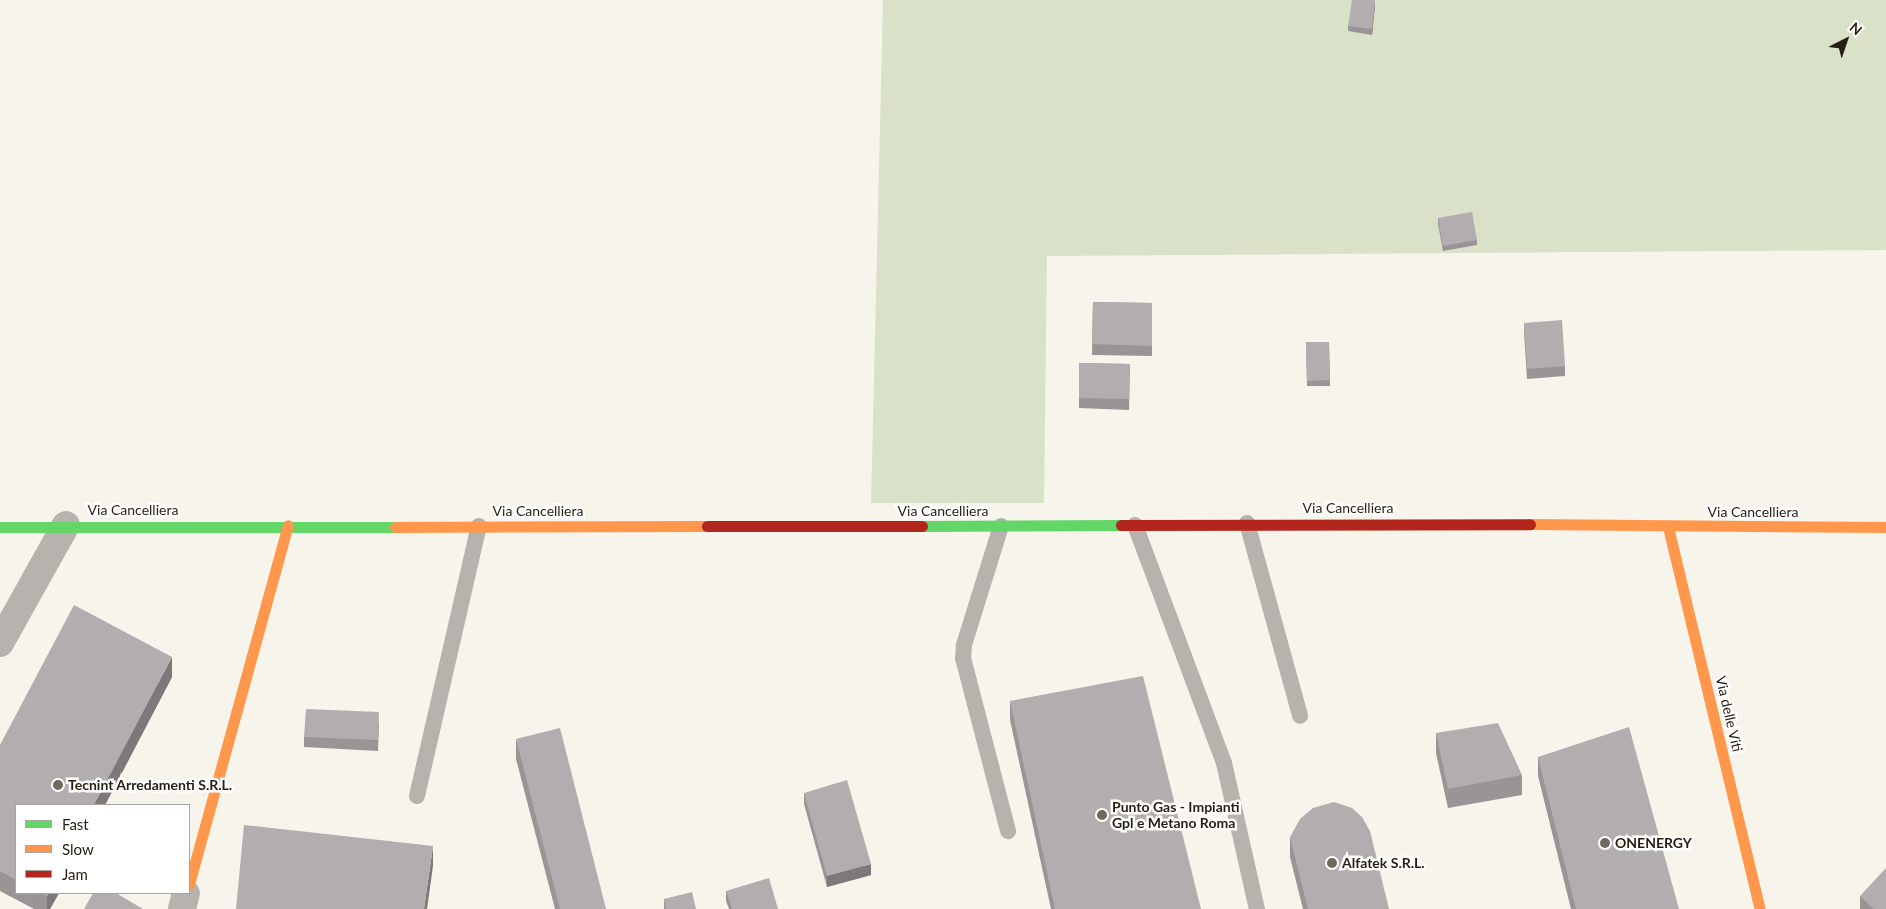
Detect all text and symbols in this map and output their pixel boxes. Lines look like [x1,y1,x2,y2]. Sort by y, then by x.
north arrow [1821,15,1871,65]
text: N [1847,18,1866,38]
street label: Via Cancelliera [1303,500,1393,516]
street label: Via Cancelliera [88,502,178,518]
street label: Via Cancelliera [493,503,583,519]
street label: Via Cancelliera [898,503,988,519]
street label: Via Cancelliera [1708,504,1798,520]
street label: Via delle Viti [1712,674,1746,754]
place label: Tecnint Arredamenti S.R.L. [68,777,233,793]
marker: Tecnint Arredamenti S.R.L. [52,779,64,791]
place label: Punto Gas - Impianti Gpl e Metano Roma [1112,799,1240,832]
legend [15,804,190,894]
marker: Punto Gas - Impianti Gpl e Metano Roma [1096,809,1108,821]
text: Fast [62,815,89,833]
place label: ONENERGY [1615,835,1692,851]
marker: ONENERGY [1599,837,1611,849]
text: Slow [62,840,94,858]
place label: Alfatek S.R.L. [1342,855,1425,871]
marker: Alfatek S.R.L. [1326,857,1338,869]
text: Jam [62,865,88,883]

